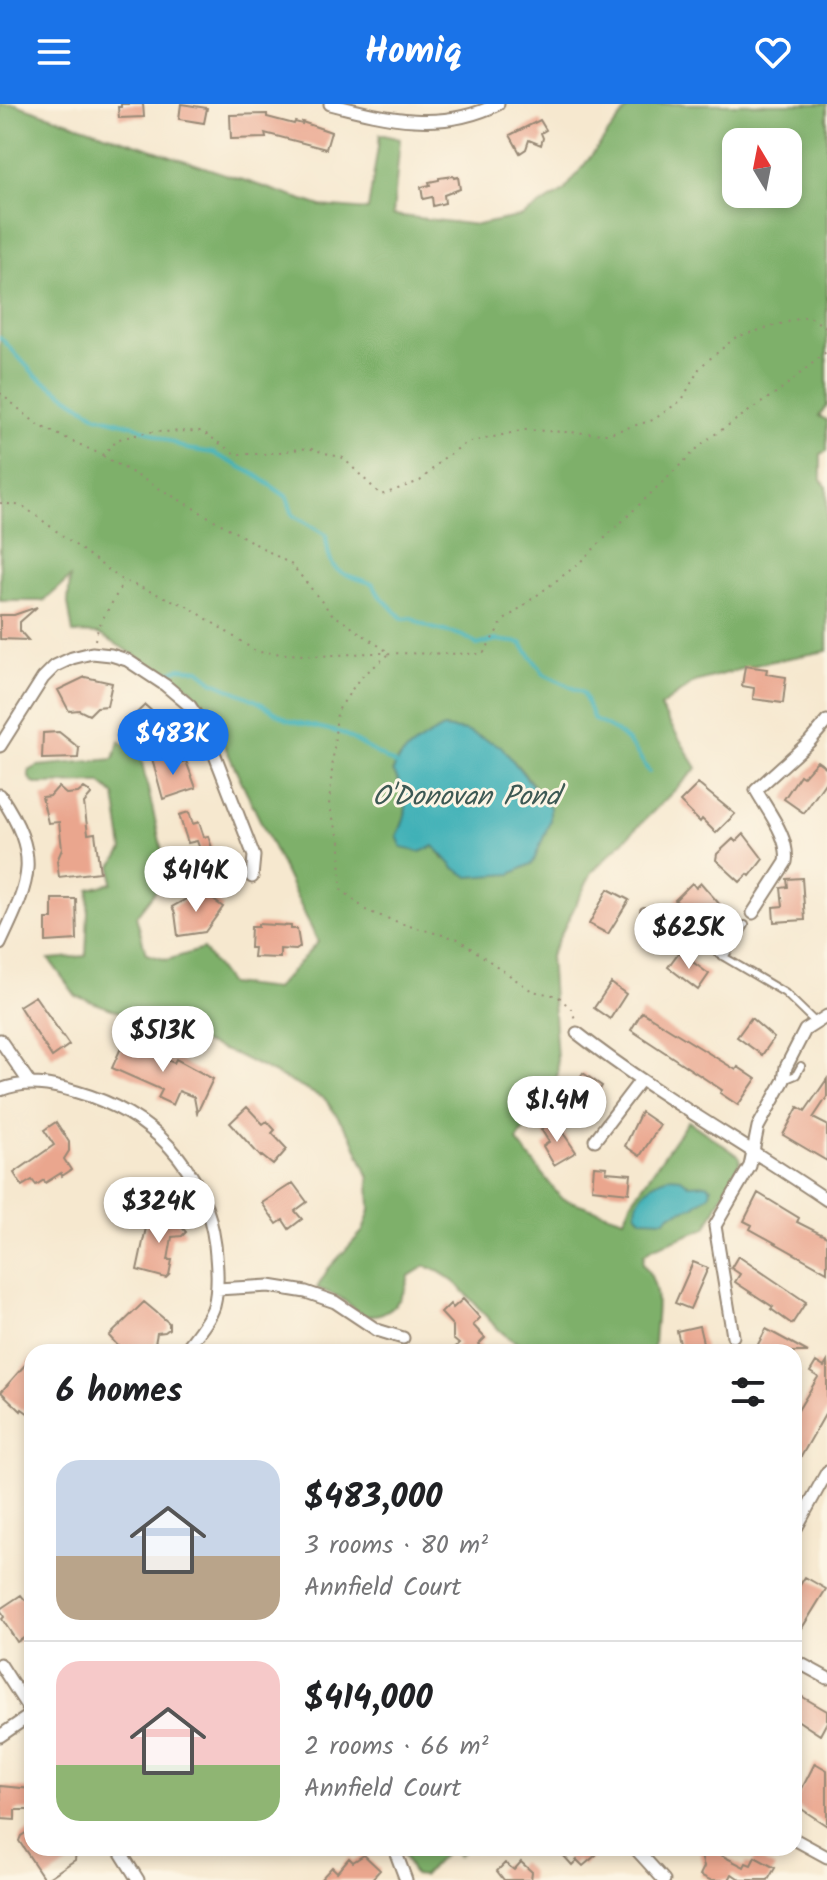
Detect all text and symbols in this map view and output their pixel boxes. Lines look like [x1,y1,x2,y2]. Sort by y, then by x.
text: Homiq [365,24,462,81]
icon: menu [32,30,76,74]
icon: heart [751,30,795,74]
north arrow [722,128,802,208]
map controls [722,128,802,208]
pin: $483K [117,709,229,777]
text: $483K [136,714,210,756]
water label: O'Donovan Pond [372,775,566,820]
pin: $414K [140,846,252,914]
text: $414K [162,851,230,893]
pin: $625K [633,903,745,971]
text: $625K [652,908,726,950]
pin: $513K [107,1006,219,1074]
text: $513K [130,1011,196,1053]
pin: $1.4M [501,1076,613,1144]
text: $1.4M [525,1081,589,1123]
pin: $324K [103,1177,215,1245]
text: $324K [122,1182,196,1224]
text: 6 homes [56,1365,182,1419]
icon: filters [726,1370,770,1414]
text: $483,000 [304,1471,443,1525]
icon: home [120,1492,216,1588]
text: 3 rooms · 80 m² [304,1525,488,1567]
text: Annfield Court [304,1567,461,1609]
text: $414,000 [304,1672,433,1726]
icon: home [120,1693,216,1789]
text: 2 rooms · 66 m² [304,1726,489,1768]
text: Annfield Court [304,1768,461,1810]

